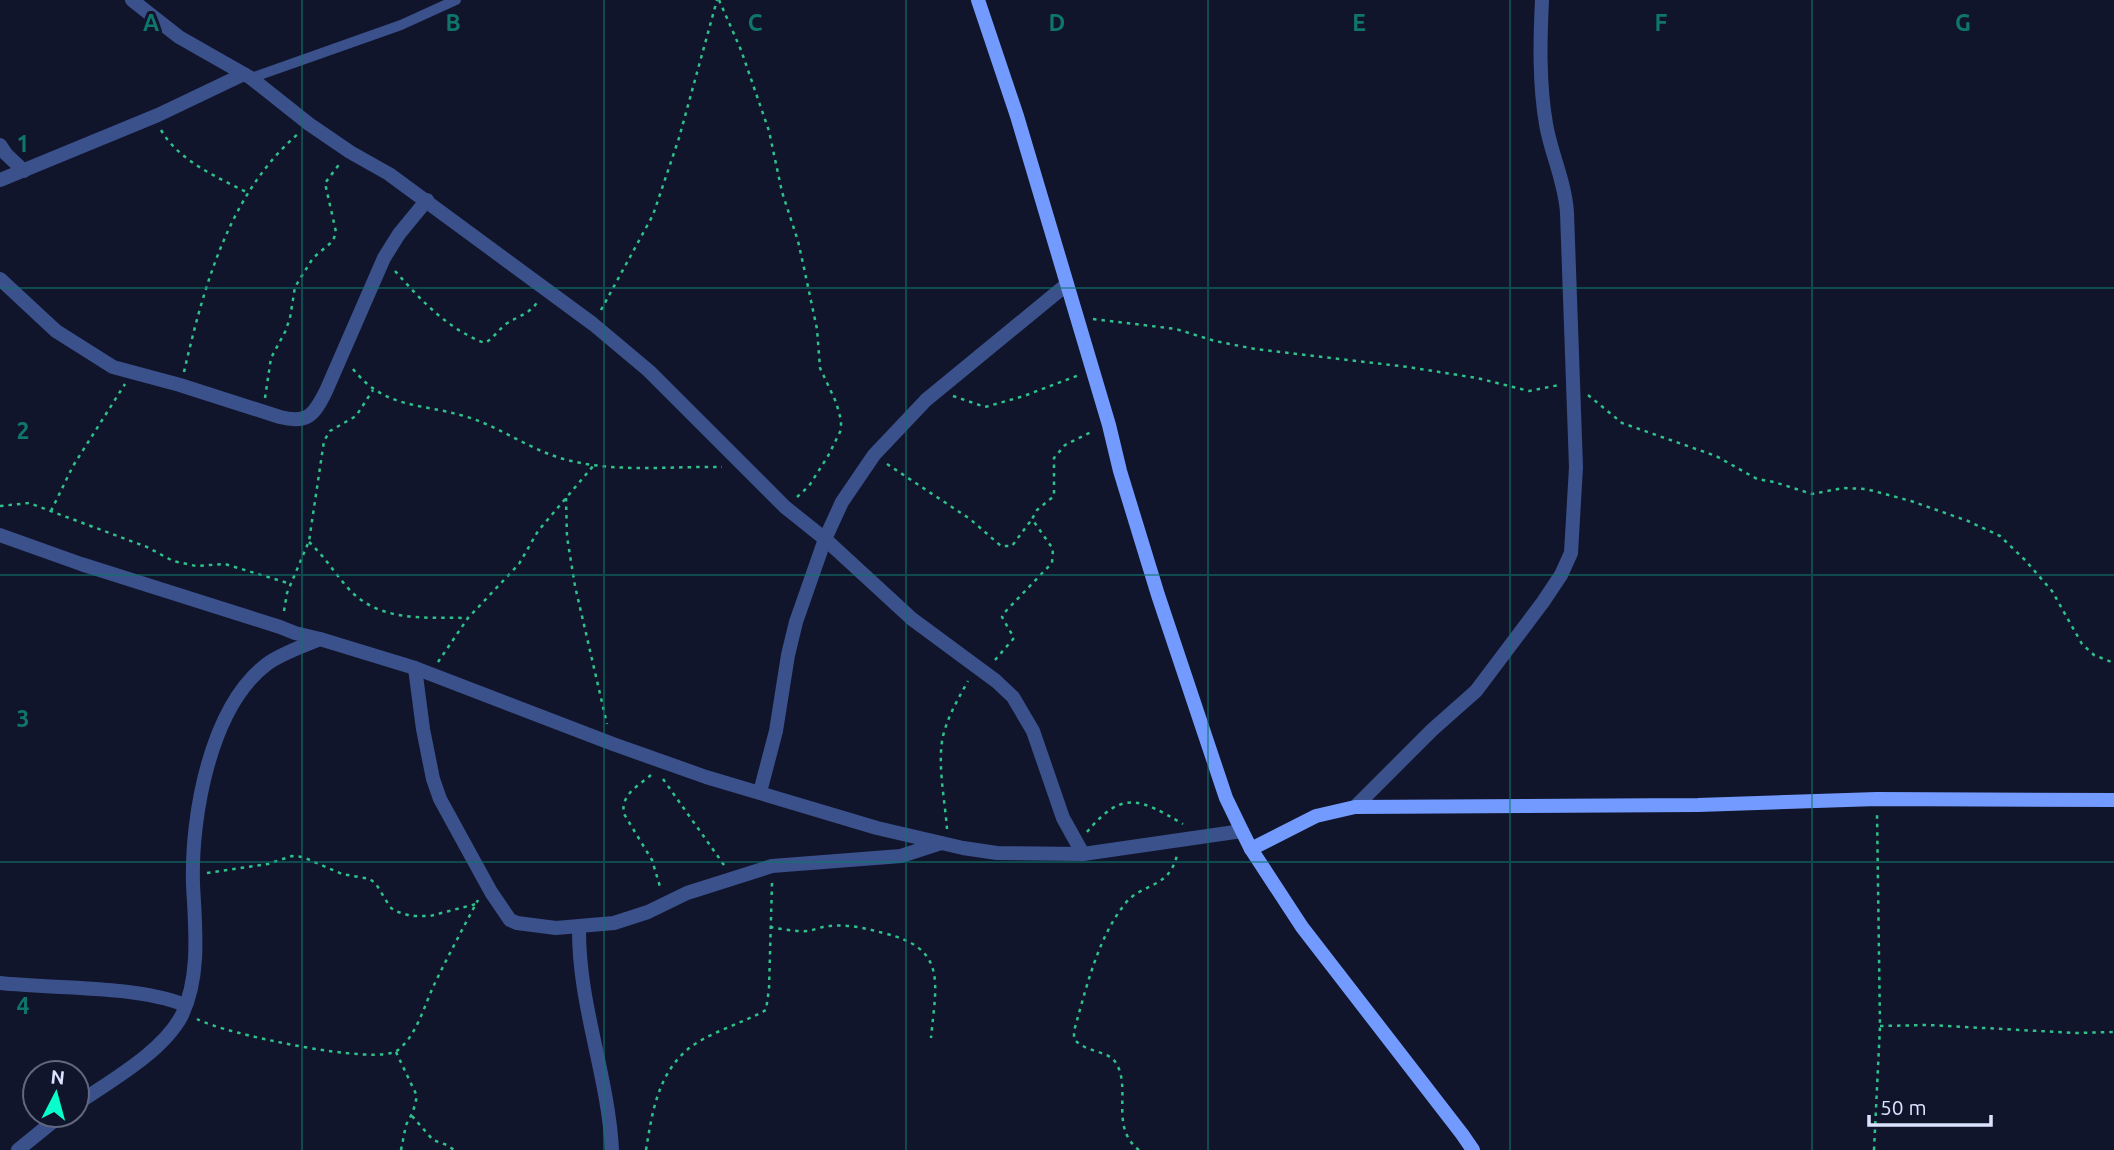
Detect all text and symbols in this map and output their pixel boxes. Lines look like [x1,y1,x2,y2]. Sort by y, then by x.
text: A [143,10,159,35]
text: B [445,10,461,35]
text: C [748,10,763,35]
text: D [1049,10,1065,35]
text: E [1352,10,1366,35]
text: F [1655,10,1668,35]
text: G [1955,10,1971,35]
text: 1 [17,131,29,156]
text: 2 [17,418,29,443]
text: 3 [17,706,29,731]
text: 4 [17,993,30,1018]
north arrow [21,1059,91,1129]
text: N [50,1065,66,1089]
scale bar [1869,1084,1992,1128]
text: 50 m [1880,1095,1927,1119]

